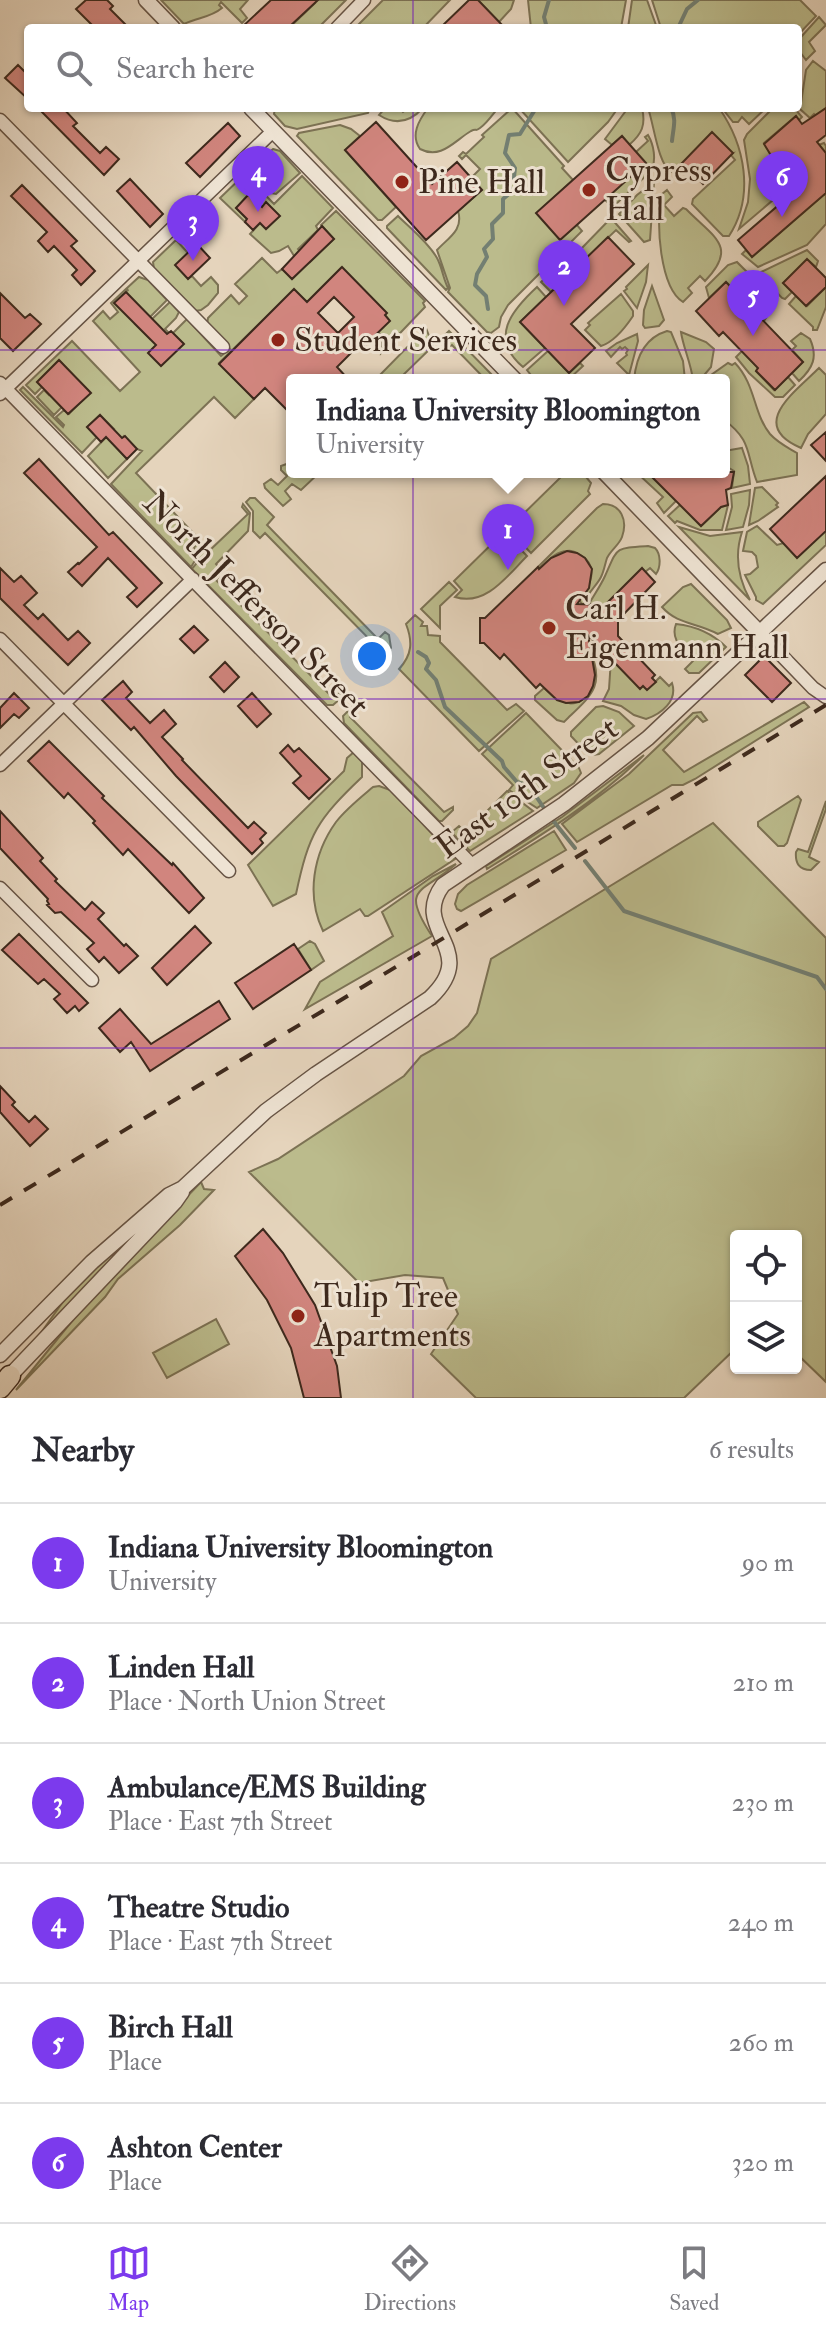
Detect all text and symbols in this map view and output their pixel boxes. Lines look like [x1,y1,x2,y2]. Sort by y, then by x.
search box [24,24,802,112]
icon: search [52,46,96,90]
text: Search here [116,50,255,87]
pin: 4 [232,146,284,212]
place label: Cypress Hall [605,149,712,231]
pin: 6 [756,151,808,217]
place label: Pine Hall [418,161,545,204]
marker: Pine Hall [393,173,411,191]
marker: Cypress Hall [580,181,598,199]
pin: 3 [167,195,219,261]
pin: 2 [538,240,590,306]
pin: 5 [727,270,779,336]
place label: Student Services [294,319,517,362]
marker: Student Services [269,331,287,349]
popup [286,374,730,478]
text: Indiana University Bloomington [315,392,701,429]
text: University [315,429,424,461]
street label: North Jefferson Street [134,482,378,726]
pin: 1 [482,504,534,570]
place label: Carl H. Eigenmann Hall [565,587,789,669]
marker: Carl H. Eigenmann Hall [540,619,558,637]
your location [352,636,392,676]
street label: East 10th Street [427,707,627,869]
map controls [730,1230,802,1374]
button: locate [730,1230,802,1302]
place label: Tulip Tree Apartments [313,1275,471,1357]
button: layers [730,1302,802,1374]
marker: Tulip Tree Apartments [289,1307,307,1325]
text: Nearby [32,1429,134,1472]
text: 6 results [709,1434,794,1466]
text: Indiana University Bloomington [108,1529,493,1566]
text: 1 [53,1547,63,1579]
text: 90 m [742,1547,794,1579]
text: University [108,1566,216,1598]
text: Linden Hall [108,1649,254,1686]
text: 2 [51,1667,65,1699]
text: 210 m [733,1667,794,1699]
text: Place · North Union Street [108,1686,386,1718]
text: Ambulance/EMS Building [108,1769,426,1806]
text: 3 [53,1787,63,1819]
text: 230 m [732,1787,794,1819]
text: Place · East 7th Street [108,1806,332,1838]
text: Theatre Studio [108,1889,290,1926]
text: 4 [51,1907,65,1939]
text: 240 m [728,1907,794,1939]
text: Place · East 7th Street [108,1926,332,1958]
text: Birch Hall [108,2009,233,2046]
text: 5 [52,2027,64,2059]
text: 260 m [729,2027,794,2059]
text: Place [108,2046,162,2078]
text: Ashton Center [108,2129,282,2166]
text: 6 [51,2147,65,2179]
text: 320 m [732,2147,794,2179]
text: Place [108,2166,162,2198]
tab: Map [107,2241,151,2317]
tab: Directions [364,2241,456,2317]
tab: Saved [669,2241,719,2317]

